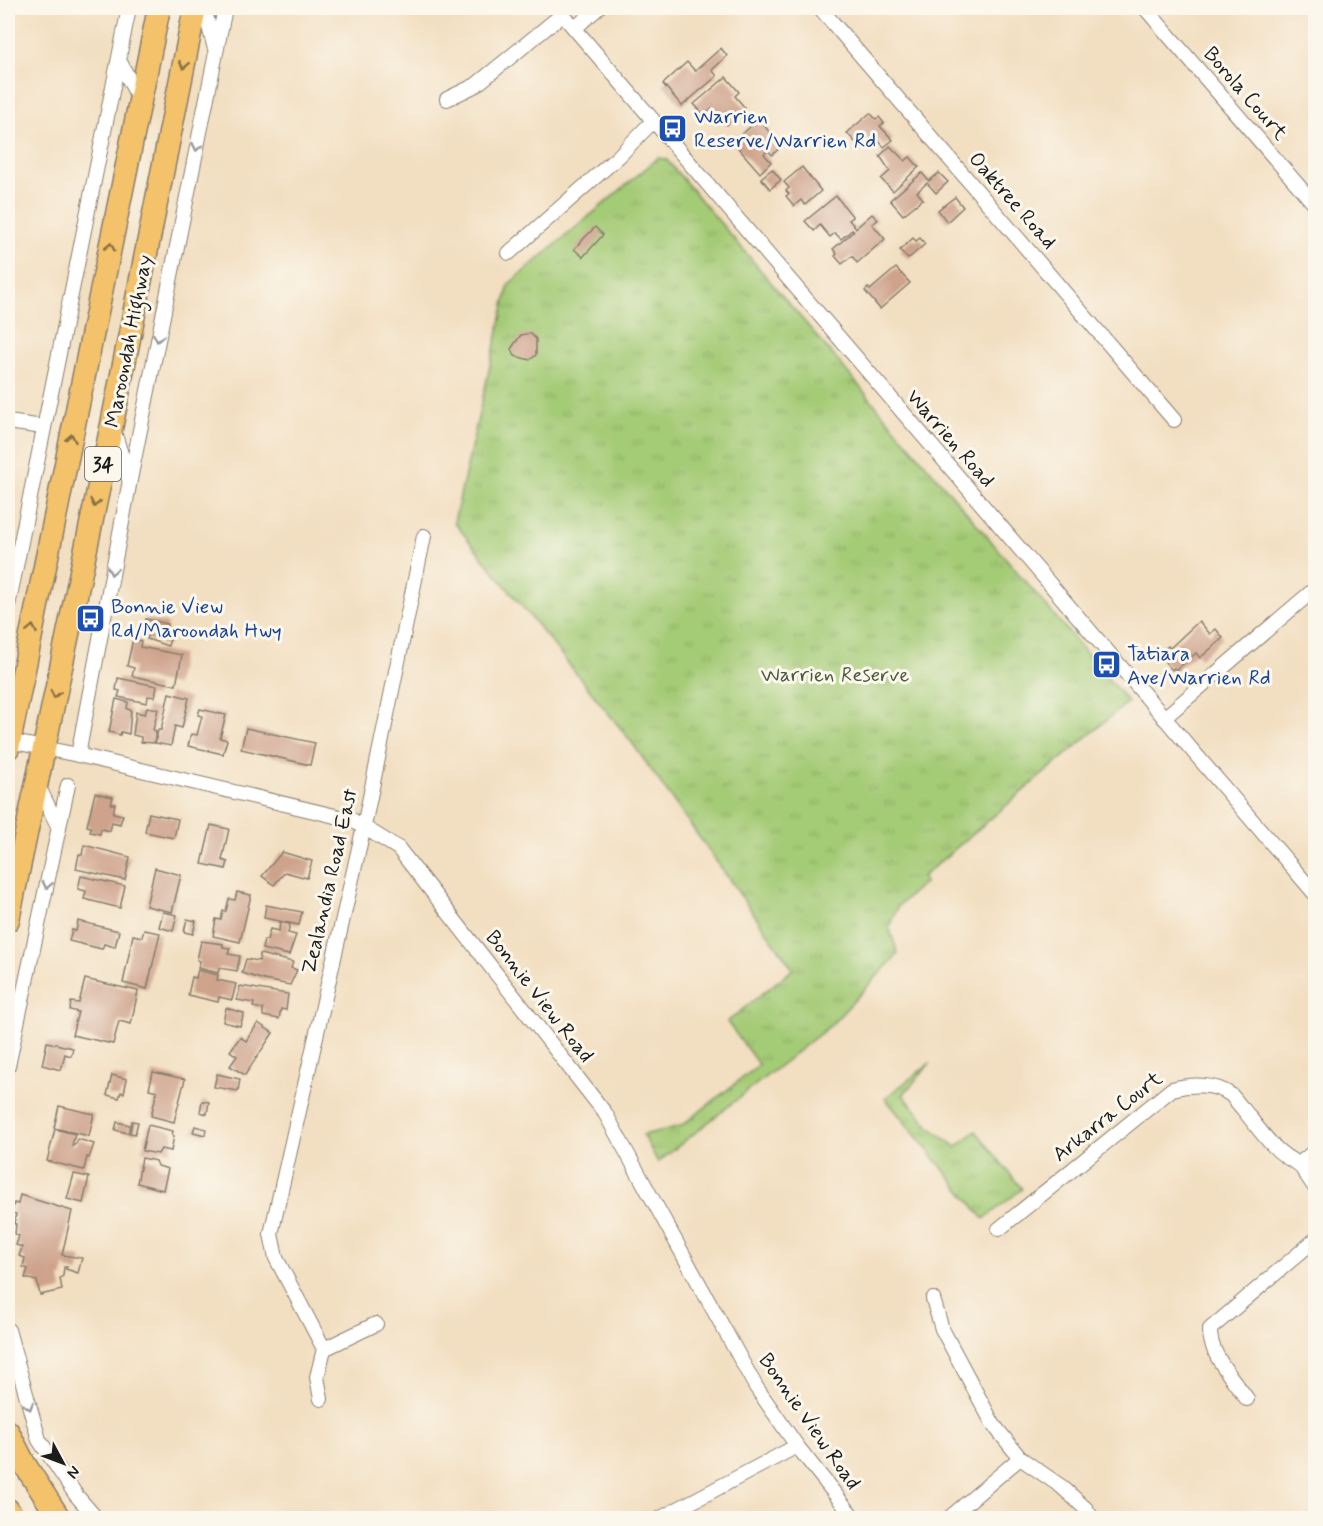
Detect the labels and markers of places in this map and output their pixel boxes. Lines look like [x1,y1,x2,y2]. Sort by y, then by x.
place label: Warrien Reserve/Warrien Rd [694,103,876,155]
bus stop icon: Warrien Reserve/Warrien Rd [657,112,689,144]
place label: Bonnie View Rd/Maroondah Hwy [111,593,282,645]
bus stop icon: Bonnie View Rd/Maroondah Hwy [74,602,106,634]
place label: Tatiara Ave/Warrien Rd [1127,640,1271,692]
bus stop icon: Tatiara Ave/Warrien Rd [1090,649,1122,681]

